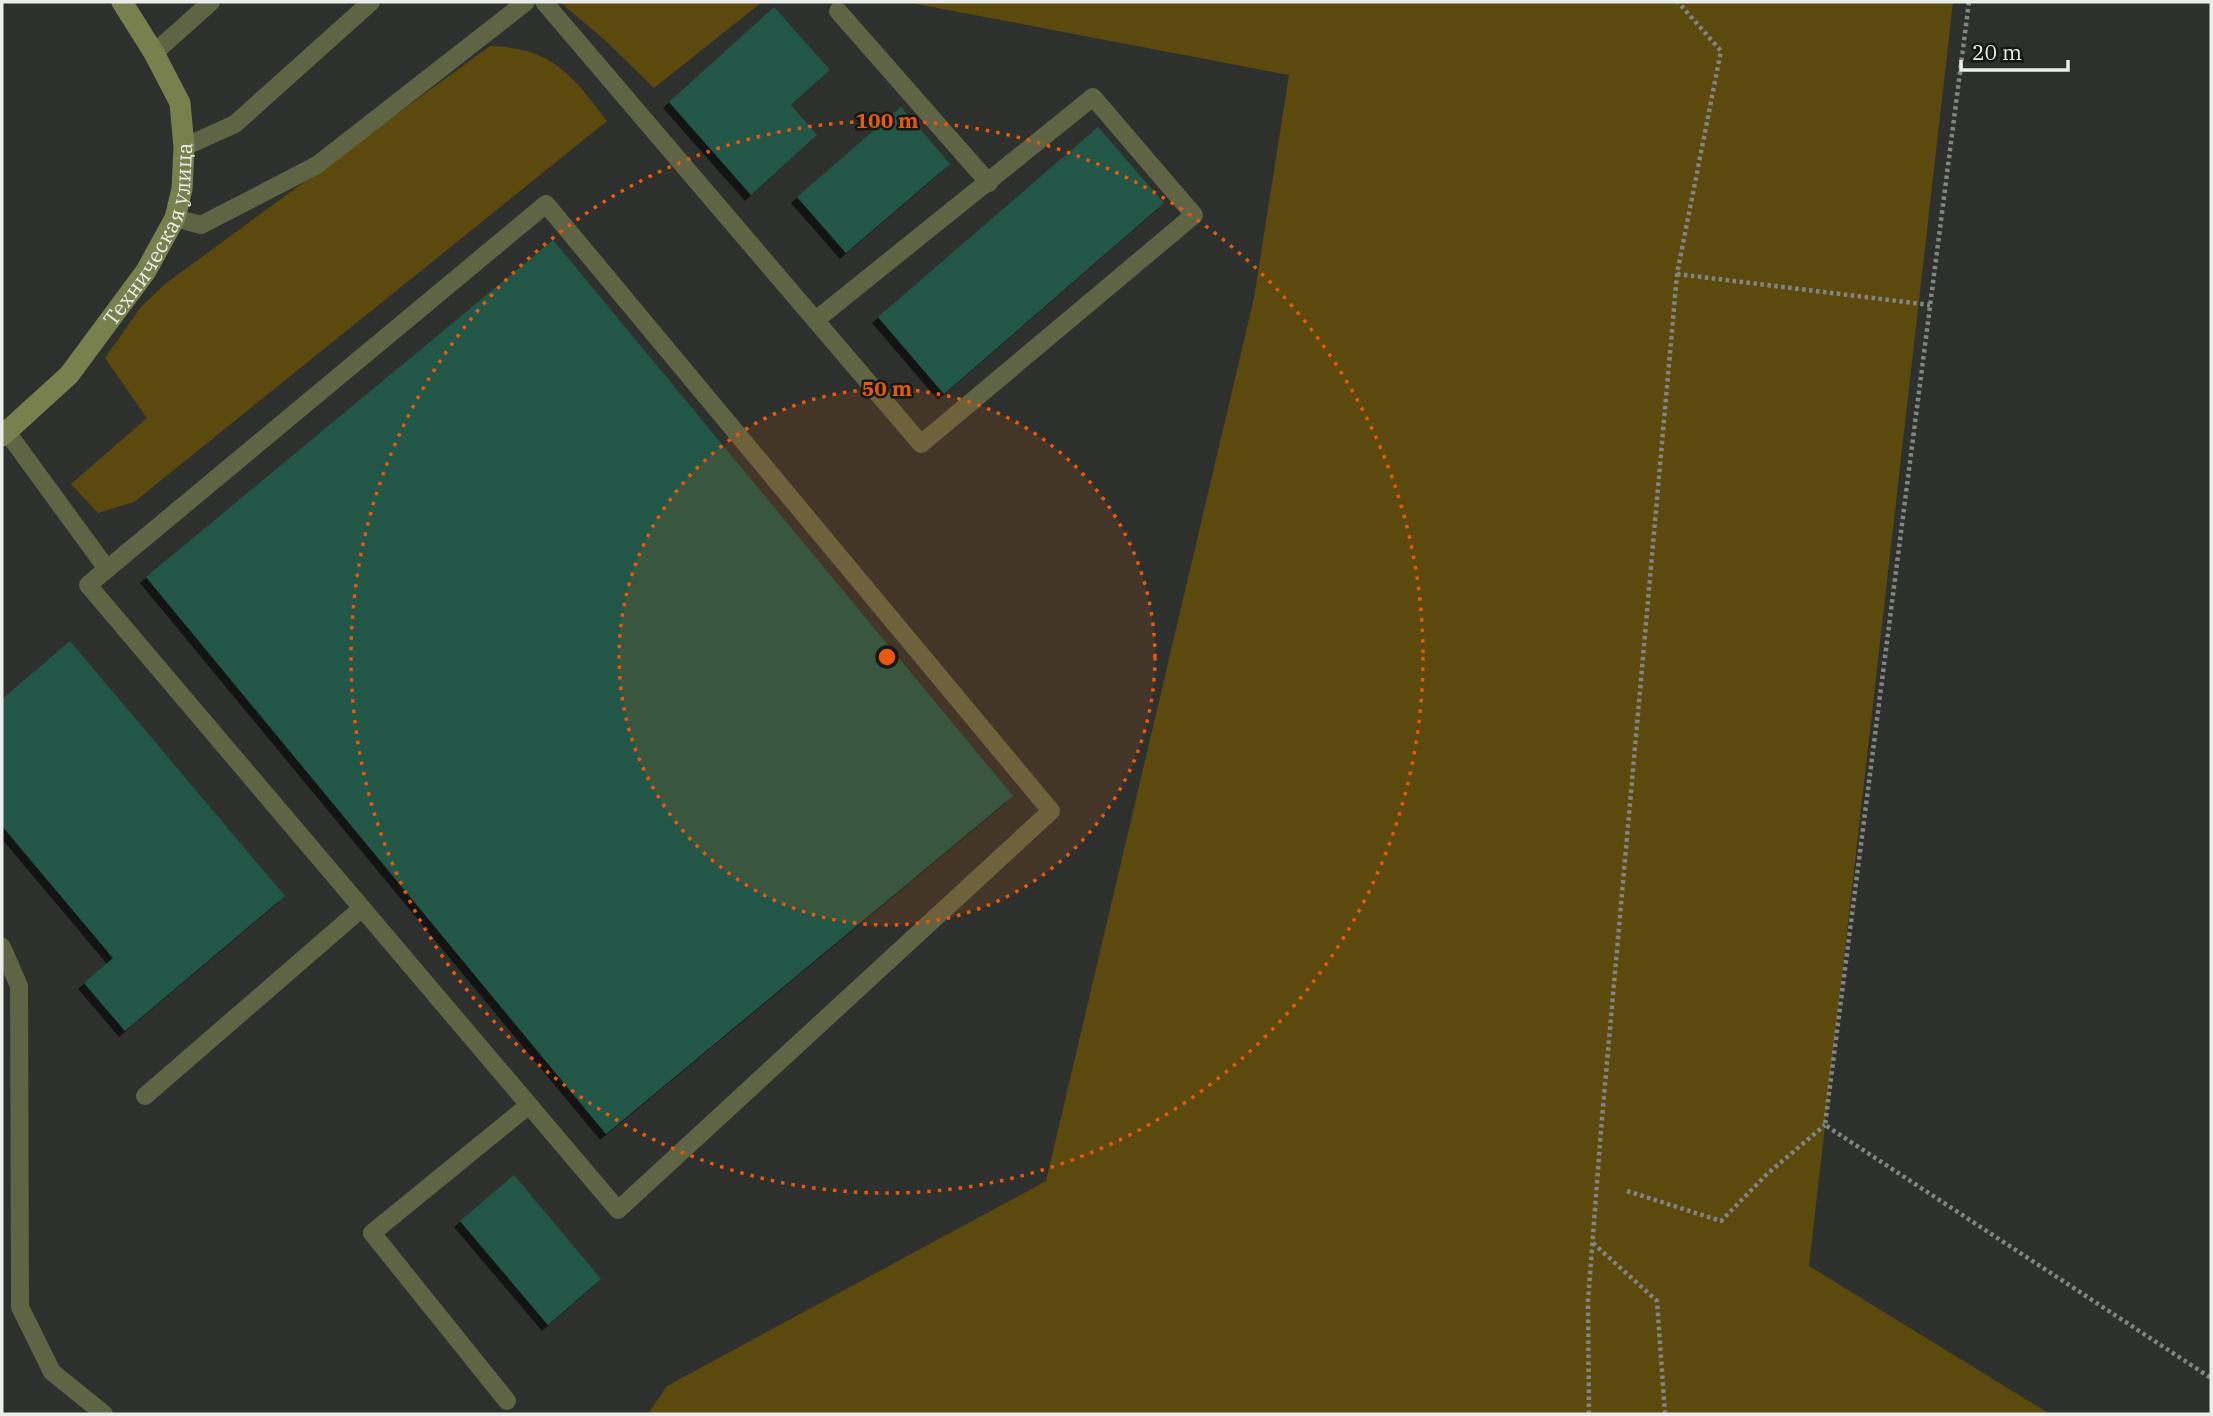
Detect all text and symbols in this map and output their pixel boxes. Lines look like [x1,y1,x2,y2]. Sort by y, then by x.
scale bar [1961,28,2068,72]
text: 20 m [1972,38,2022,66]
text: 100 m [855,106,919,134]
street label: Техническая улица [96,142,198,331]
text: 50 m [862,374,912,402]
centre of rings [875,645,899,669]

